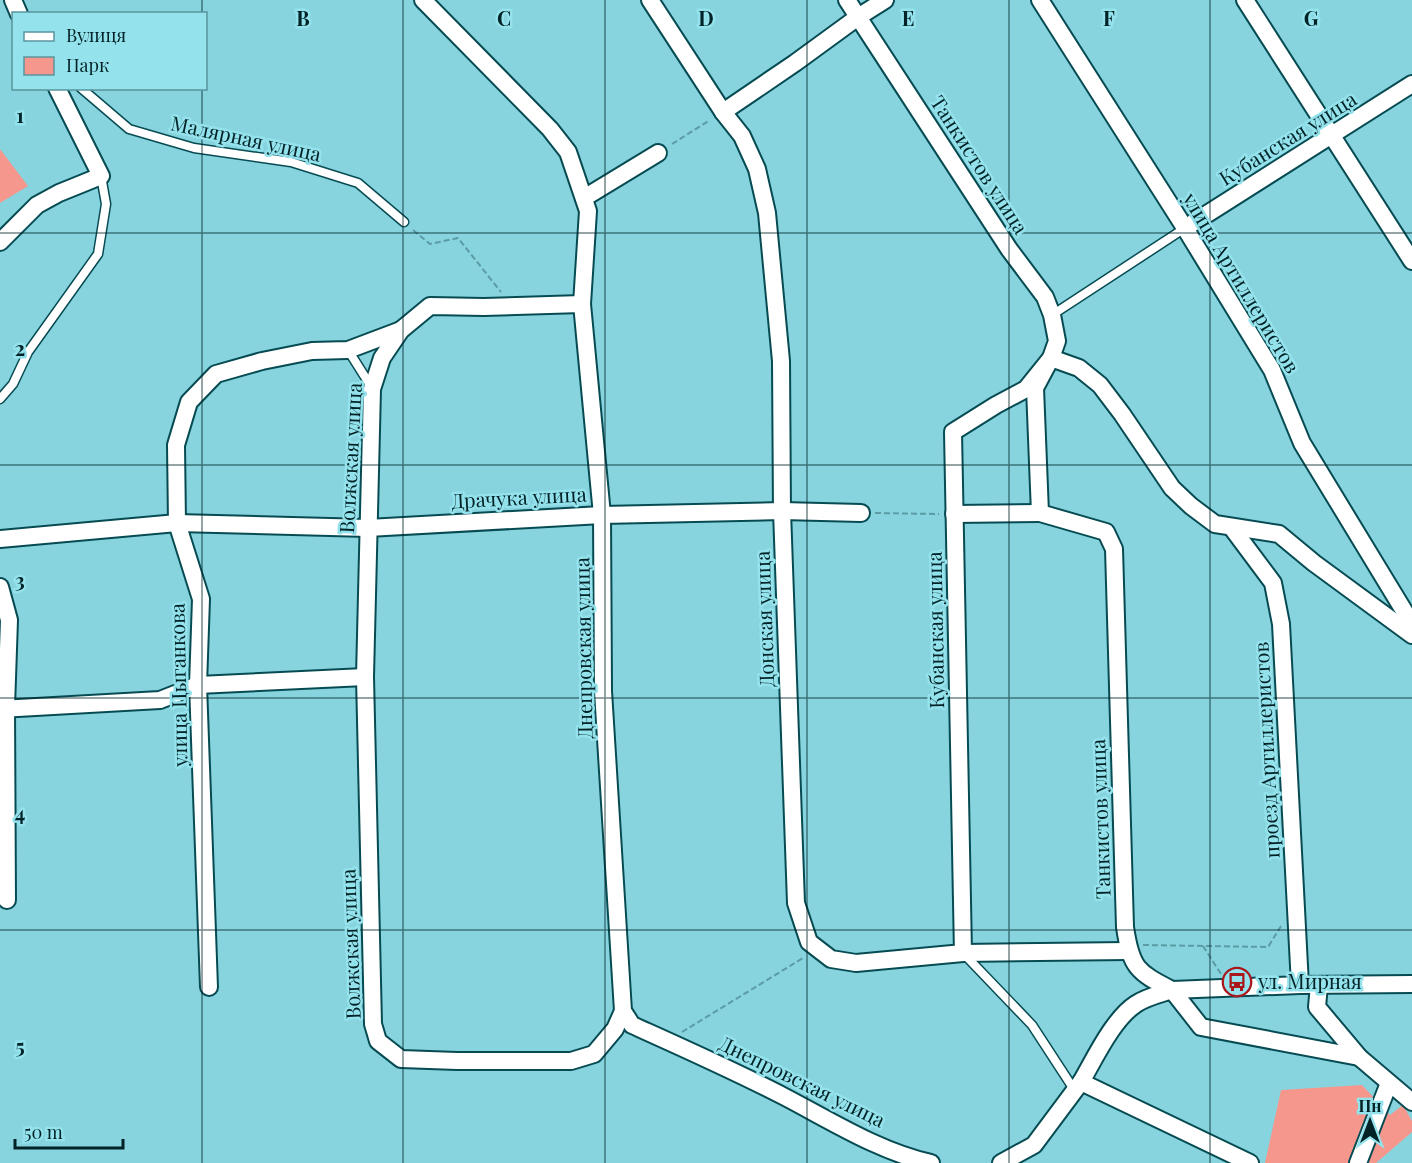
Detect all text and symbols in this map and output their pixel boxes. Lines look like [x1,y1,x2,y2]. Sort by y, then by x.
text: B [296,4,310,31]
text: C [497,4,511,31]
text: D [698,4,714,31]
text: E [902,4,914,31]
text: F [1103,4,1115,31]
text: G [1304,4,1319,31]
legend [12,12,207,90]
text: Вулиця [66,23,127,47]
text: Парк [66,53,109,77]
street label: Кубанская улица [1213,85,1361,191]
street label: Танкистов улица [925,90,1035,239]
text: 1 [16,101,24,128]
street label: Малярная улица [169,108,324,167]
street label: улица Артиллеристов [1177,186,1307,378]
text: 2 [15,334,25,361]
street label: Волжская улица [332,382,367,534]
street label: Драчука улица [451,479,587,514]
street label: Донская улица [748,550,779,688]
street label: Кубанская улица [920,551,949,709]
street label: Днепровская улица [567,557,598,739]
text: 3 [15,566,25,593]
street label: улица Цыганкова [163,603,192,768]
street label: проезд Артиллеристов [1246,641,1285,859]
street label: Танкистов улица [1083,739,1116,899]
text: 4 [15,799,25,826]
street label: Волжская улица [333,868,366,1020]
bus stop icon: ул. Мирная [1221,966,1253,998]
place label: ул. Мирная [1257,967,1362,994]
street label: Днепровская улица [715,1029,890,1133]
text: 5 [15,1032,25,1059]
north arrow [1340,1091,1400,1151]
text: Пн [1359,1095,1382,1116]
scale bar [15,1112,123,1150]
text: 50 m [24,1120,63,1144]

